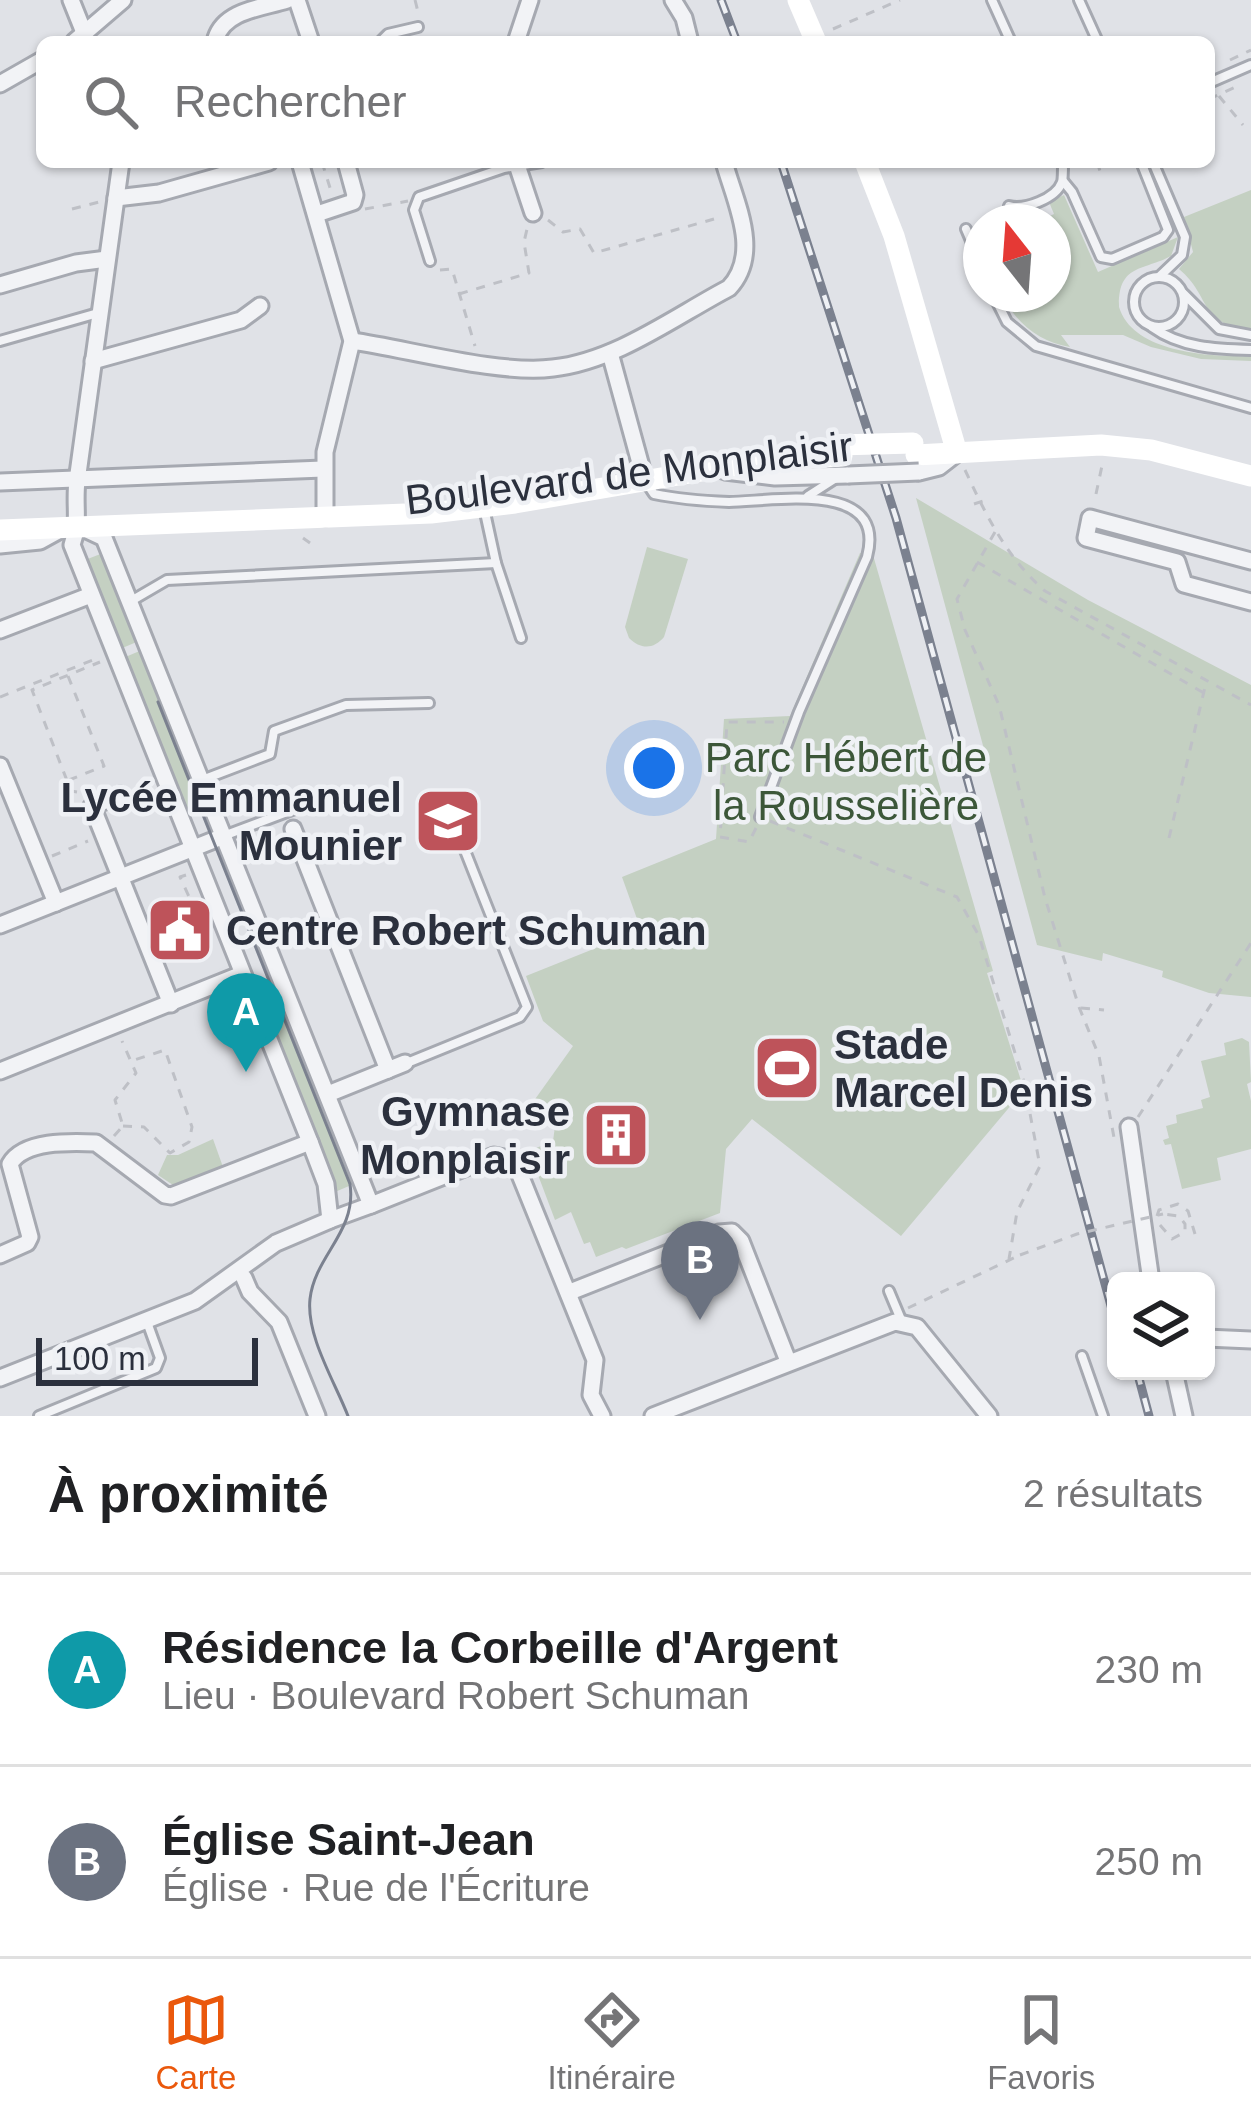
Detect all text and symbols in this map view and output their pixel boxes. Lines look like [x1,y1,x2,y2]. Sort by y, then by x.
search box [36,36,1215,168]
icon: search [78,69,144,135]
text: Rechercher [174,76,407,127]
north arrow [963,204,1071,312]
street label: Boulevard de Monplaisir [403,422,855,524]
park label: Parc Hébert de la Rousselière [705,734,987,829]
your location [624,738,684,798]
place label: Lycée Emmanuel Mounier [60,774,402,869]
school or university icon: Lycée Emmanuel Mounier [413,786,483,856]
public building icon: Centre Robert Schuman [145,895,215,965]
place label: Centre Robert Schuman [226,907,707,954]
pin: A [207,973,285,1072]
place label: Stade Marcel Denis [834,1021,1093,1116]
sports icon: Stade Marcel Denis [752,1033,822,1103]
place label: Gymnase Monplaisir [360,1088,570,1183]
building icon: Gymnase Monplaisir [581,1100,651,1170]
pin: B [661,1221,739,1320]
map controls [1107,1272,1215,1380]
button: layers [1107,1272,1215,1380]
scale bar [36,1332,258,1385]
text: 100 m [54,1340,146,1377]
text: À proximité [48,1466,329,1523]
text: 2 résultats [1023,1472,1203,1515]
text: Résidence la Corbeille d'Argent [162,1622,838,1673]
text: A [73,1648,101,1691]
text: 230 m [1095,1648,1203,1691]
text: Lieu · Boulevard Robert Schuman [162,1674,750,1717]
text: Église Saint-Jean [162,1814,535,1865]
text: B [73,1840,101,1883]
text: 250 m [1095,1840,1203,1883]
text: Église · Rue de l'Écriture [162,1866,590,1909]
tab: Carte [156,1987,236,2097]
tab: Itinéraire [548,1987,676,2097]
tab: Favoris [987,1987,1095,2097]

